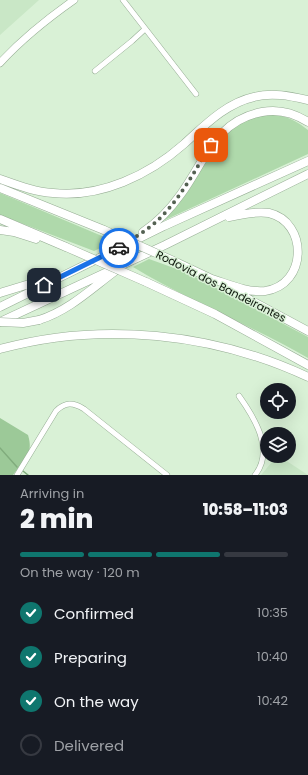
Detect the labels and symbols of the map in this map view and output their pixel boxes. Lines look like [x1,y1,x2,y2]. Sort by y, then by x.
pin [194,128,228,162]
courier [99,228,139,268]
street label: Rodovia dos Bandeirantes [153,246,289,326]
pin [27,268,61,302]

